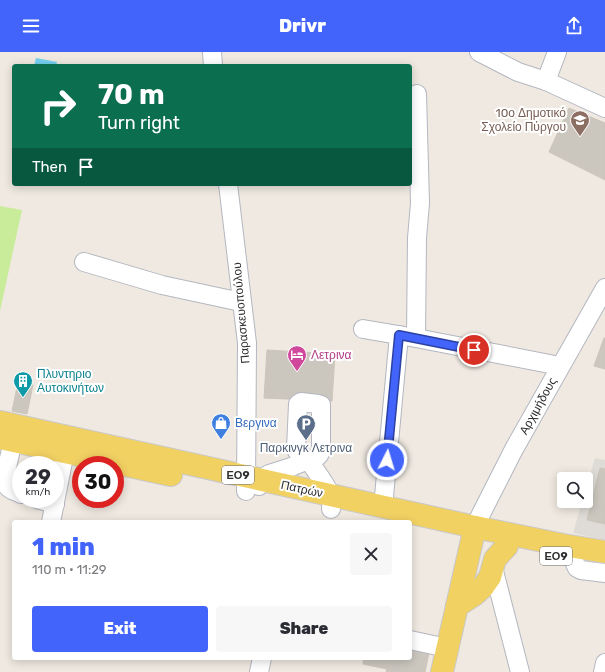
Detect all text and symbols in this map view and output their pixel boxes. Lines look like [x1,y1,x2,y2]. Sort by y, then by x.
icon: menu [20,15,42,37]
text: Drivr [279,15,326,37]
icon: share [563,15,585,37]
text: 70 m [98,78,165,111]
icon: right [32,80,84,132]
place label: 10ο Δημοτικό Σχολείο Πύργου [481,106,566,134]
school or university icon: 10ο Δημοτικό Σχολείο Πύργου [569,109,591,137]
text: Turn right [98,112,180,134]
icon: arrive [75,156,97,178]
text: Then [32,158,67,176]
street label: Παρασκευοπούλου [230,262,252,364]
pin [457,333,491,367]
icon: arrive [463,339,485,361]
hotel icon: Λετρινα [286,344,308,372]
place label: Λετρινα [311,348,352,362]
place label: Πλυντηριο Αυτοκινήτων [37,367,104,395]
building icon: Πλυντηριο Αυτοκινήτων [12,370,34,398]
street label: Αρχιμήδους [517,375,560,437]
shop icon: Βεργινα [210,412,232,440]
parking icon: Παρκινγκ Λετρινα [295,413,317,441]
place label: Βεργινα [235,416,277,430]
position arrow [366,439,408,481]
place label: Παρκινγκ Λετρινα [260,441,352,455]
speed limit sign: 30 [72,456,124,508]
text: 29 [25,465,51,489]
road number: ΕΟ9 [222,466,254,484]
map controls [557,472,593,508]
button: search [557,472,593,508]
street label: Πατρών [280,478,324,500]
text: km/h [26,486,50,498]
text: 1 min [32,533,95,561]
button: close [350,533,392,575]
road number: ΕΟ9 [540,547,572,565]
text: 110 m · 11:29 [32,562,107,577]
button: Exit [32,606,208,652]
button: Share [216,606,392,652]

